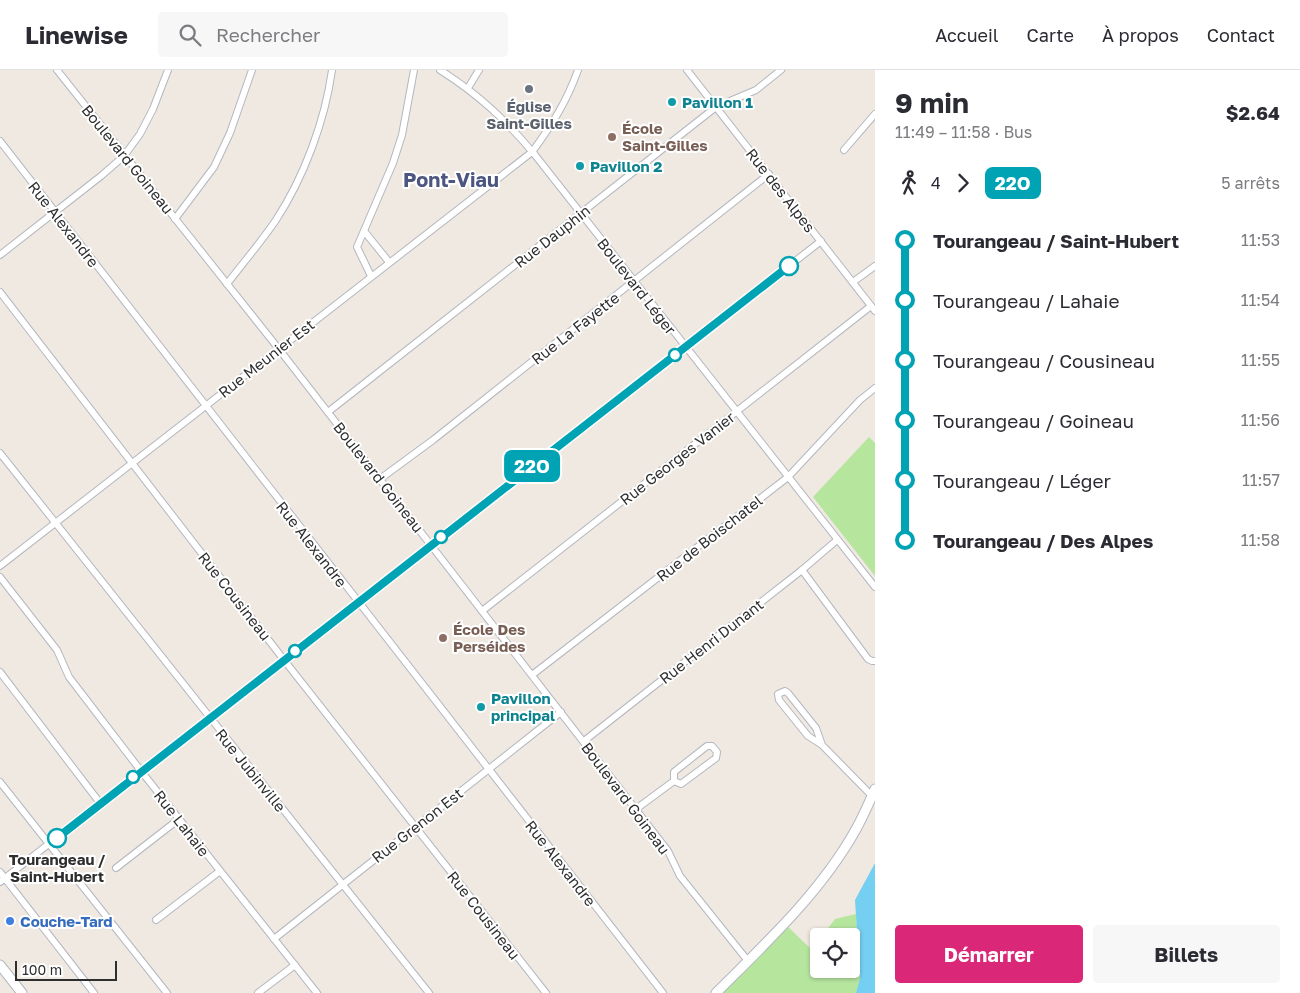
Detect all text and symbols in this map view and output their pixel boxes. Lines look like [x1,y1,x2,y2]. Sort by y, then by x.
search box [158,12,508,57]
text: Linewise [25,20,128,49]
icon: search [176,21,204,49]
text: Rechercher [216,23,320,46]
text: Accueil [935,24,999,46]
text: Carte [1027,24,1074,46]
text: À propos [1102,24,1179,46]
text: Contact [1207,24,1275,46]
marker: Église Saint-Gilles [523,83,535,95]
text: 9 min [895,86,969,119]
place label: Pavillon 1 [682,93,753,111]
marker: Pavillon 1 [666,96,678,108]
place label: Église Saint-Gilles [486,97,572,132]
street label: Boulevard Goineau [78,101,178,217]
text: $2.64 [1226,101,1280,124]
place label: École Saint-Gilles [622,119,708,154]
text: 11:49 – 11:58 · Bus [895,122,1032,142]
marker: École Saint-Gilles [606,131,618,143]
street label: Rue des Alpes [743,144,819,236]
place label: Pavillon 2 [590,157,662,175]
marker: Pavillon 2 [574,160,586,172]
district label: Pont-Viau [403,167,499,191]
icon: walk [895,169,923,197]
icon: forward [949,169,977,197]
text: 22O [995,172,1031,194]
text: 4 [931,173,941,193]
text: 5 arrêts [1221,173,1280,193]
street label: Rue Alexandre [25,178,103,271]
street label: Rue Dauphin [511,201,593,271]
text: Tourangeau / Saint-Hubert [933,229,1179,252]
text: 11:53 [1241,230,1280,250]
street label: Boulevard Léger [594,234,680,338]
unlabelled marker [779,256,799,276]
street label: Rue La Fayette [527,288,623,368]
text: Tourangeau / Lahaie [933,289,1119,312]
text: 11:54 [1241,290,1280,310]
street label: Rue Meunier Est [214,315,318,401]
unlabelled marker [668,348,682,362]
text: Tourangeau / Cousineau [933,349,1155,372]
text: 11:55 [1241,350,1280,370]
street label: Rue Georges Vanier [616,408,738,508]
text: Tourangeau / Goineau [933,409,1134,432]
text: 11:56 [1241,410,1280,430]
street label: Boulevard Goineau [330,418,428,536]
line badge: 22O [503,450,561,482]
text: 22O [514,455,550,477]
text: Tourangeau / Léger [933,469,1111,492]
text: 11:57 [1242,470,1280,490]
street label: Rue de Boischatel [652,491,766,585]
street label: Rue Alexandre [273,498,351,591]
text: Tourangeau / Des Alpes [933,529,1153,552]
unlabelled marker [434,530,448,544]
text: 11:58 [1241,530,1280,550]
street label: Rue Cousineau [195,548,275,644]
street label: Rue Henri Dunant [656,595,766,687]
place label: École Des Perséides [453,620,525,655]
marker: École Des Perséides [437,632,449,644]
unlabelled marker [288,644,302,658]
place label: Pavillon principal [491,689,555,724]
marker: Pavillon principal [475,701,487,713]
street label: Rue Jubinville [212,725,290,815]
street label: Boulevard Goineau [578,739,674,857]
unlabelled marker [126,770,140,784]
street label: Rue Grenon Est [368,784,466,866]
street label: Rue Lahaie [151,786,214,860]
street label: Rue Alexandre [522,817,600,910]
marker: Tourangeau / Saint-Hubert [47,828,67,848]
place label: Tourangeau / Saint-Hubert [9,850,106,885]
street label: Rue Cousineau [444,867,524,963]
place label: Couche-Tard [20,912,113,930]
marker: Couche-Tard [4,915,16,927]
button: Démarrer [895,925,1083,983]
button: Billets [1093,925,1280,983]
map controls [810,928,860,978]
button: locate [810,928,860,978]
scale bar [15,958,118,981]
text: 100 m [22,961,62,978]

